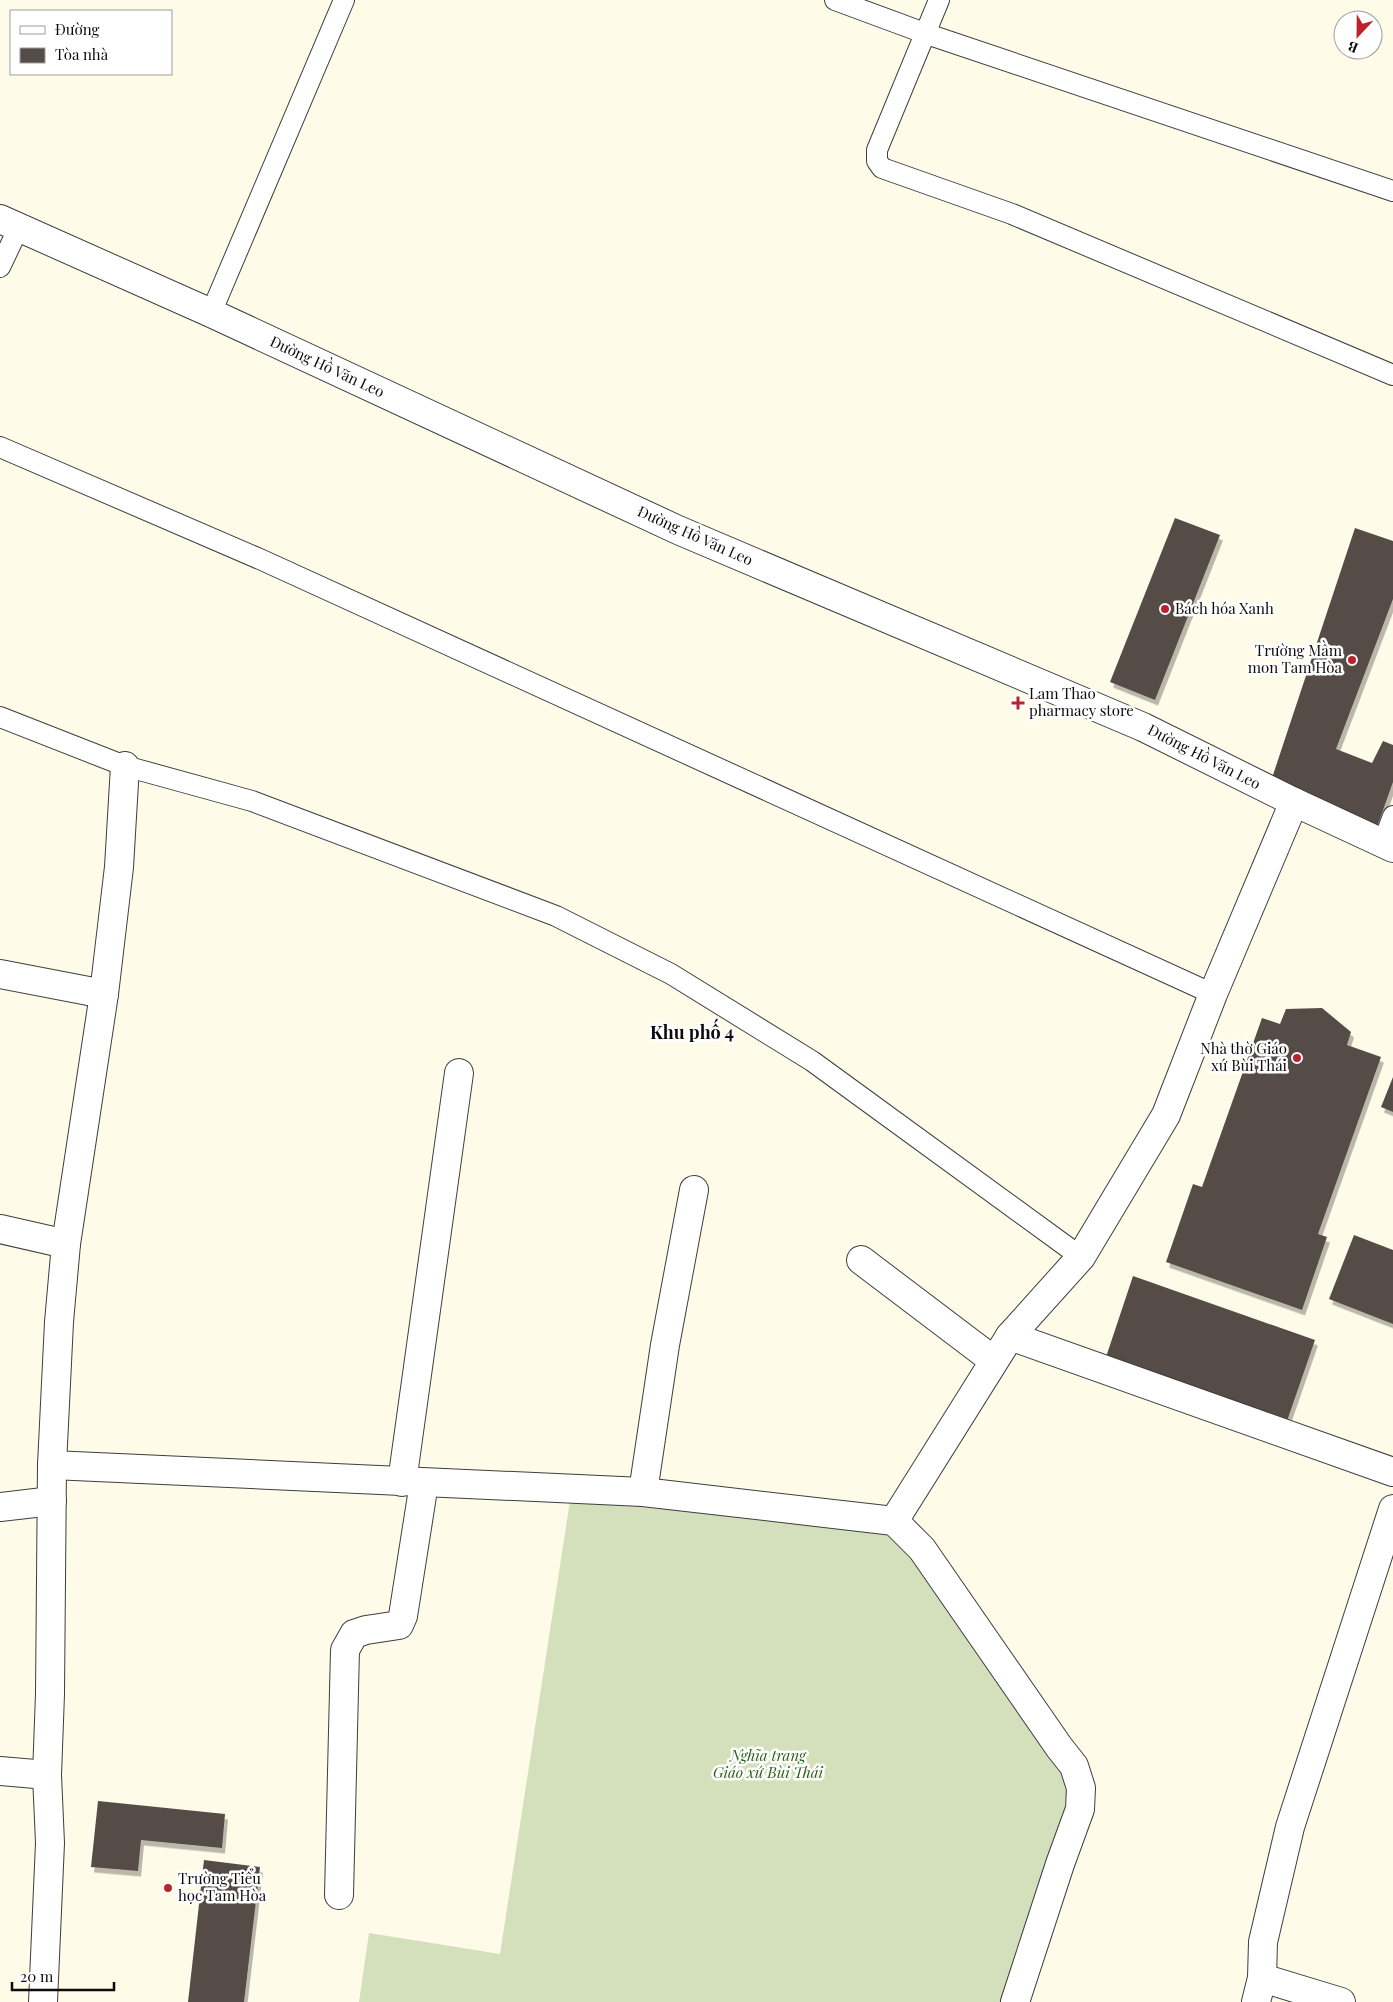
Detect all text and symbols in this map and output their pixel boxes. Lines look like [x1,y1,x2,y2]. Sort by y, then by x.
legend [10,10,172,75]
north arrow [1333,10,1383,60]
text: Đường [55,19,100,39]
text: B [1345,37,1361,58]
text: Tòa nhà [55,44,109,64]
street label: Đường Hồ Văn Leo [267,330,388,401]
street label: Đường Hồ Văn Leo [635,500,757,569]
place label: Bách hóa Xanh [1175,598,1274,618]
marker: Bách hóa Xanh [1159,603,1171,615]
place label: Trường Mầm mon Tam Hòa [1248,640,1343,677]
marker: Trường Mầm mon Tam Hòa [1346,654,1358,666]
place label: Lam Thao pharmacy store [1029,683,1134,720]
marker: Lam Thao pharmacy store [1011,696,1025,710]
street label: Đường Hồ Văn Leo [1145,718,1265,793]
district label: Khu phố 4 [650,1018,734,1044]
place label: Nhà thờ Giáo xứ Bùi Thái [1200,1038,1288,1075]
marker: Nhà thờ Giáo xứ Bùi Thái [1291,1052,1303,1064]
park label: Nghĩa trang Giáo xứ Bùi Thái [713,1745,824,1782]
place label: Trường Tiểu học Tam Hòa [178,1868,267,1905]
marker: Trường Tiểu học Tam Hòa [162,1882,174,1894]
scale bar [12,1960,115,1992]
text: 20 m [20,1966,54,1986]

